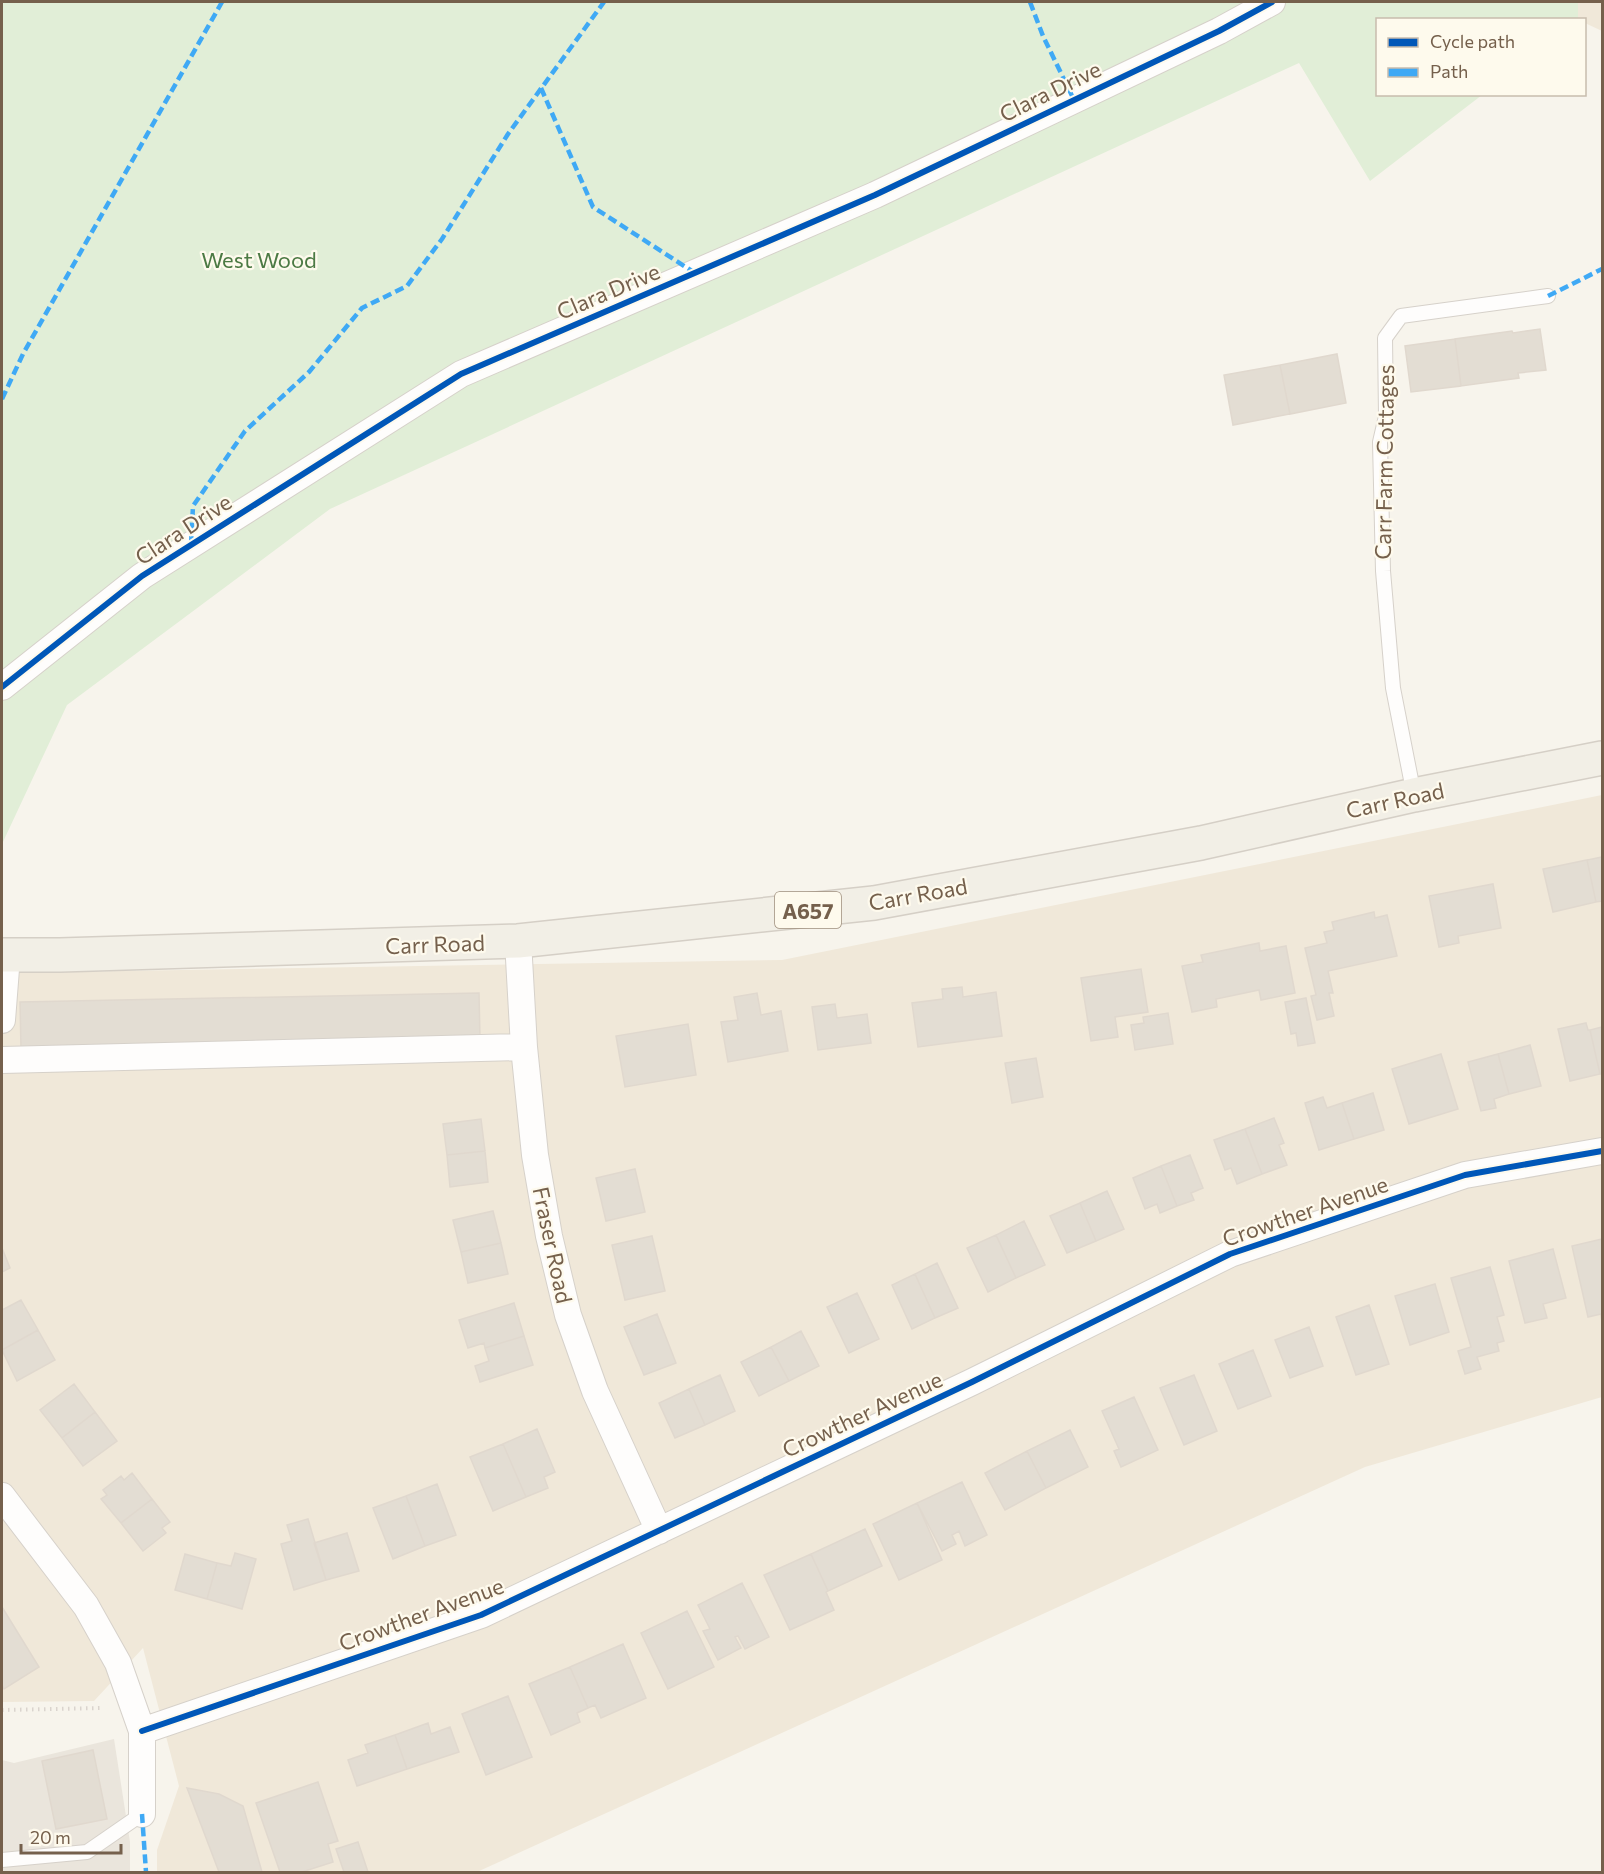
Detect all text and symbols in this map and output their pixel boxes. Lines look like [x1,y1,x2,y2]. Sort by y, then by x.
legend [1376,18,1586,96]
text: Cycle path [1430,30,1515,52]
street label: Clara Drive [995,55,1105,127]
text: Path [1430,60,1468,82]
park label: West Wood [201,246,317,273]
street label: Clara Drive [552,257,664,325]
street label: Carr Farm Cottages [1369,364,1399,560]
street label: Clara Drive [130,488,236,570]
street label: Carr Road [1343,776,1447,824]
street label: Carr Road [867,872,969,916]
road number: A657 [775,892,841,928]
street label: Carr Road [385,929,485,959]
street label: Crowther Avenue [1219,1170,1391,1252]
street label: Fraser Road [527,1184,579,1306]
street label: Crowther Avenue [778,1365,946,1463]
street label: Crowther Avenue [335,1572,507,1656]
scale bar [21,1817,122,1855]
text: 20 m [30,1826,71,1848]

